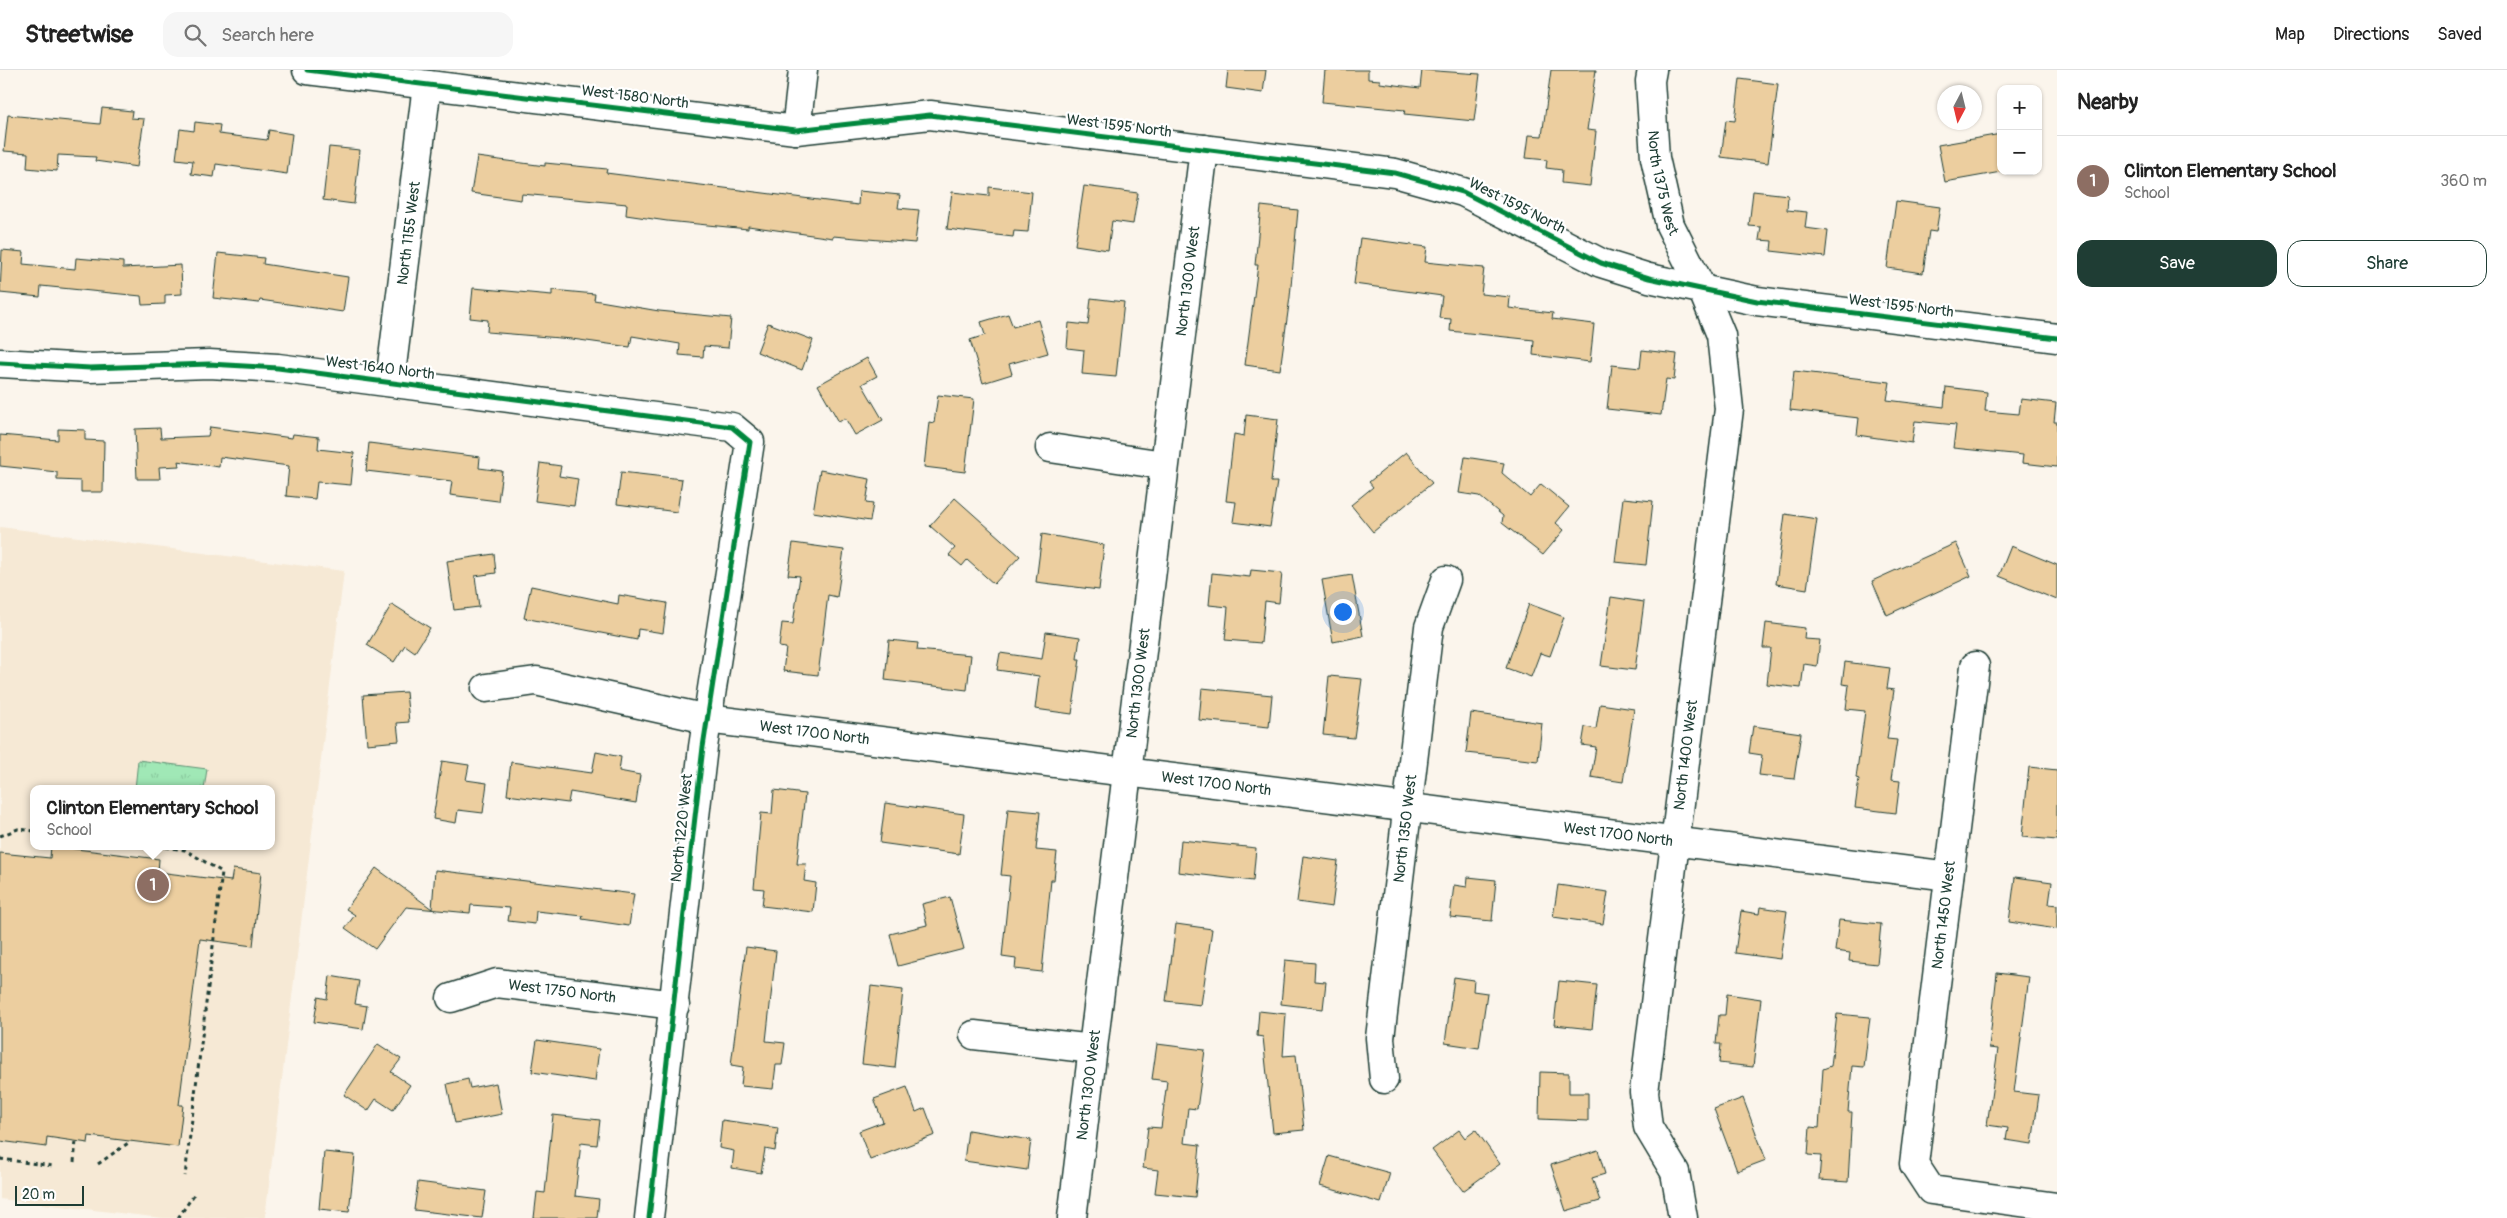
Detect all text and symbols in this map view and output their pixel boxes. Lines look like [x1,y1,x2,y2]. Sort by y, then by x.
search box [163,12,513,57]
text: Streetwise [25,20,133,49]
icon: search [181,21,209,49]
text: Search here [221,23,314,47]
text: Map [2275,23,2305,46]
text: Directions [2333,23,2409,46]
text: Saved [2437,23,2482,46]
street label: West 1580 North [580,81,690,113]
north arrow [1937,85,1982,130]
map controls [1997,85,2042,175]
button: + [1997,85,2042,130]
text: Nearby [2077,89,2138,116]
street label: West 1595 North [1065,110,1173,142]
street label: North 1375 West [1644,130,1684,239]
button: − [1997,130,2042,175]
text: Clinton Elementary School [2124,159,2337,183]
text: 1 [2090,171,2096,191]
text: 360 m [2440,171,2487,191]
street label: West 1595 North [1465,173,1569,239]
street label: North 1155 West [393,179,425,286]
text: School [2124,183,2170,203]
street label: North 1300 West [1171,224,1204,337]
button: Save [2077,240,2277,287]
button: Share [2287,240,2487,287]
street label: West 1595 North [1847,290,1955,322]
street label: West 1640 North [324,352,436,384]
your location [1330,599,1356,625]
street label: North 1300 West [1122,626,1154,739]
street label: North 1400 West [1670,698,1702,811]
street label: West 1700 North [758,716,870,749]
street label: West 1700 North [1160,767,1272,800]
street label: North 1220 West [667,772,697,883]
street label: North 1350 West [1389,773,1421,884]
popup [30,785,275,850]
text: Clinton Elementary School [46,796,259,820]
street label: West 1700 North [1562,818,1674,851]
text: School [46,820,92,840]
street label: North 1450 West [1928,859,1960,970]
pin: 1 [137,866,169,904]
street label: West 1750 North [507,975,617,1007]
street label: North 1300 West [1072,1028,1105,1141]
scale bar [15,1183,84,1206]
text: 20 m [22,1186,55,1203]

